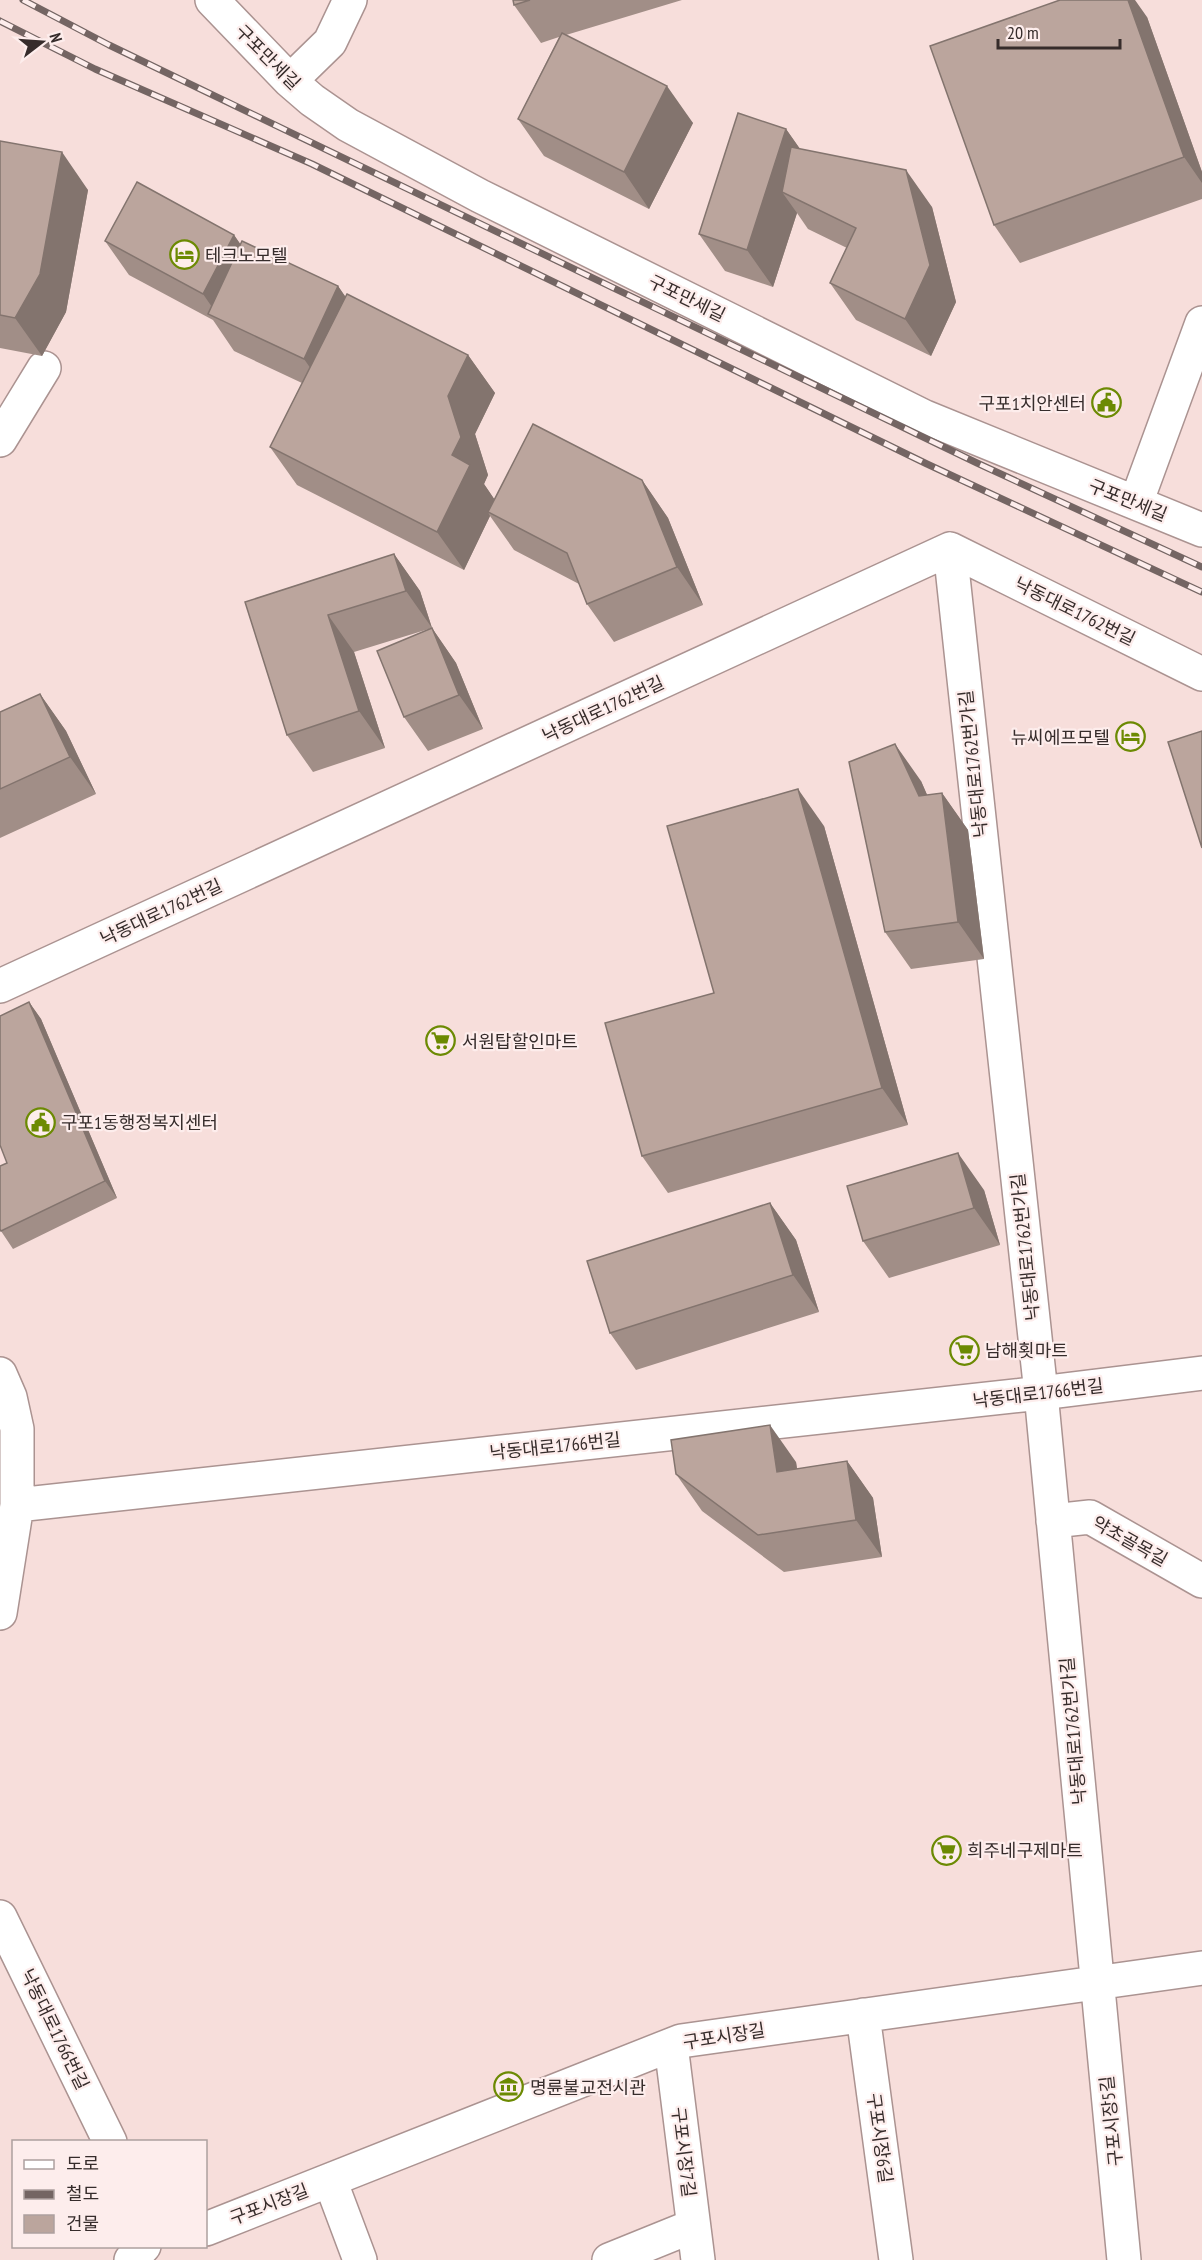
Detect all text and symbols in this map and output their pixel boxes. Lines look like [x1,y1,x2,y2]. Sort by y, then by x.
north arrow [12,12,72,72]
scale bar [998,12,1120,50]
street label: 구포만세길 [231,20,305,94]
text: 20 m [1007,21,1039,44]
text: N [46,31,67,45]
hotel icon: 테크노모텔 [168,239,200,271]
place label: 테크노모텔 [205,244,288,267]
street label: 구포만세길 [645,270,729,326]
public building icon: 구포1치안센터 [1091,387,1123,419]
place label: 구포1치안센터 [979,392,1086,415]
street label: 구포만세길 [1085,474,1171,526]
street label: 낙동대로1762번길 [1011,572,1139,650]
street label: 낙동대로1762번길 [538,671,668,747]
street label: 낙동대로1762번가길 [954,689,992,839]
hotel icon: 뉴씨에프모텔 [1115,721,1147,753]
place label: 뉴씨에프모텔 [1011,726,1110,749]
street label: 낙동대로1762번길 [96,874,226,950]
supermarket icon: 서원탑할인마트 [425,1025,457,1057]
place label: 서원탑할인마트 [462,1030,578,1053]
public building icon: 구포1동행정복지센터 [24,1106,56,1138]
place label: 구포1동행정복지센터 [61,1111,218,1134]
street label: 낙동대로1762번가길 [1006,1172,1044,1322]
supermarket icon: 남해횟마트 [948,1334,980,1366]
place label: 남해횟마트 [985,1339,1068,1362]
street label: 낙동대로1766번길 [971,1374,1105,1412]
street label: 낙동대로1766번길 [488,1428,622,1464]
street label: 약초골목길 [1088,1511,1172,1571]
street label: 낙동대로1762번가길 [1055,1656,1091,1806]
supermarket icon: 희주네구제마트 [930,1834,962,1866]
place label: 희주네구제마트 [967,1839,1083,1862]
street label: 낙동대로1766번길 [16,1965,94,2093]
street label: 구포시장길 [681,2018,767,2054]
museum icon: 명륜불교전시관 [493,2071,525,2103]
street label: 구포시장5길 [1095,2075,1127,2167]
place label: 명륜불교전시관 [530,2076,646,2099]
street label: 구포시장6길 [862,2091,898,2185]
street label: 구포시장7길 [667,2105,701,2199]
legend [12,2140,207,2248]
text: 도로 [66,2152,99,2175]
street label: 구포시장길 [226,2178,312,2230]
text: 철도 [66,2182,99,2205]
text: 건물 [66,2212,99,2235]

